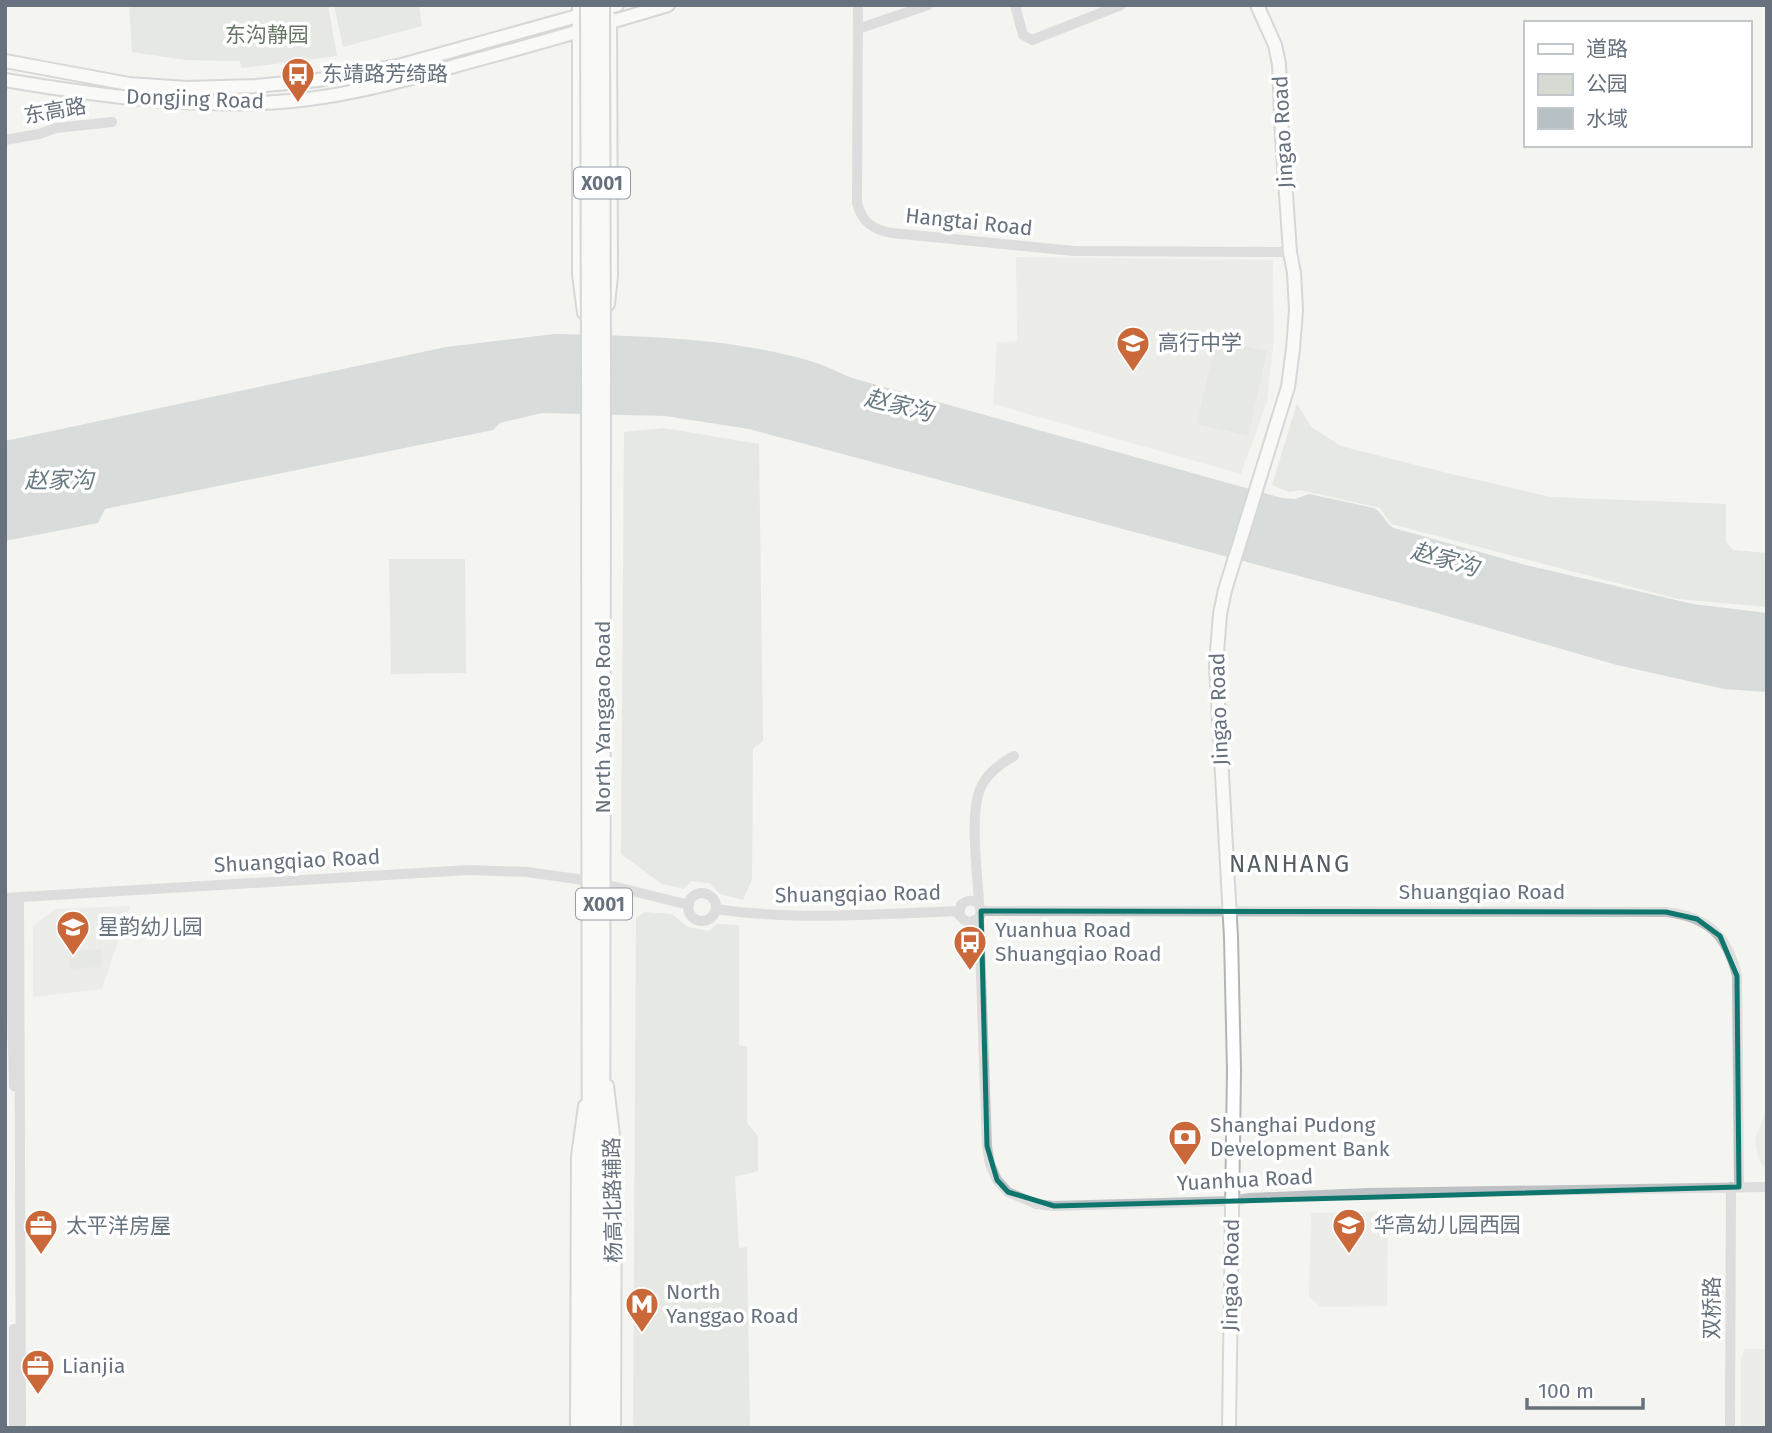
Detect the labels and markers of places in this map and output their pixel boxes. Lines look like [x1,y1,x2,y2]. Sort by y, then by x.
bus stop icon: 东靖路芳绮路 [279,55,317,104]
place label: 东靖路芳绮路 [322,61,448,87]
school or university icon: 高行中学 [1114,324,1152,373]
place label: 高行中学 [1158,330,1242,356]
school or university icon: 星韵幼儿园 [54,908,92,957]
place label: 星韵幼儿园 [98,914,203,940]
place label: Yuanhua Road Shuangqiao Road [995,917,1161,967]
bus stop icon: Yuanhua Road Shuangqiao Road [951,923,989,972]
place label: Shanghai Pudong Development Bank [1210,1112,1390,1162]
bank icon: Shanghai Pudong Development Bank [1166,1118,1204,1167]
school or university icon: 华高幼儿园西园 [1330,1206,1368,1255]
office icon: 太平洋房屋 [22,1207,60,1256]
place label: 华高幼儿园西园 [1374,1212,1521,1238]
place label: 太平洋房屋 [66,1213,171,1239]
place label: North Yanggao Road [666,1279,799,1329]
metro station icon: North Yanggao Road [623,1285,661,1334]
office icon: Lianjia [19,1347,57,1396]
place label: Lianjia [62,1353,125,1379]

